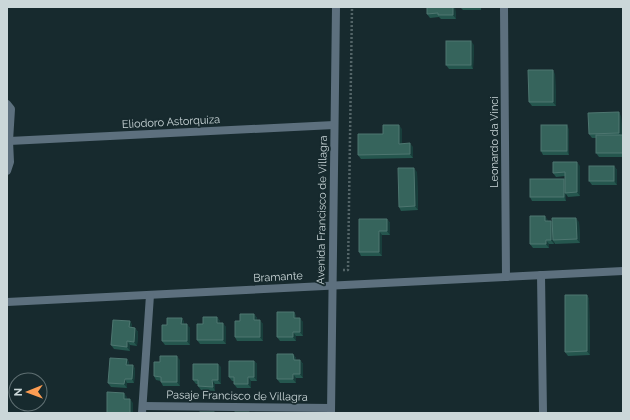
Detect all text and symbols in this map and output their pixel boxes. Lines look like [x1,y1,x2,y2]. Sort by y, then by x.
street label: Leonardo da Vinci [488,96,501,188]
street label: Eliodoro Astorquiza [122,113,220,131]
street label: Avenida Francisco de Villagra [314,135,330,285]
street label: Bramante [253,269,304,285]
north arrow [8,372,48,412]
text: N [12,388,25,396]
street label: Pasaje Francisco de Villagra [166,388,308,404]

